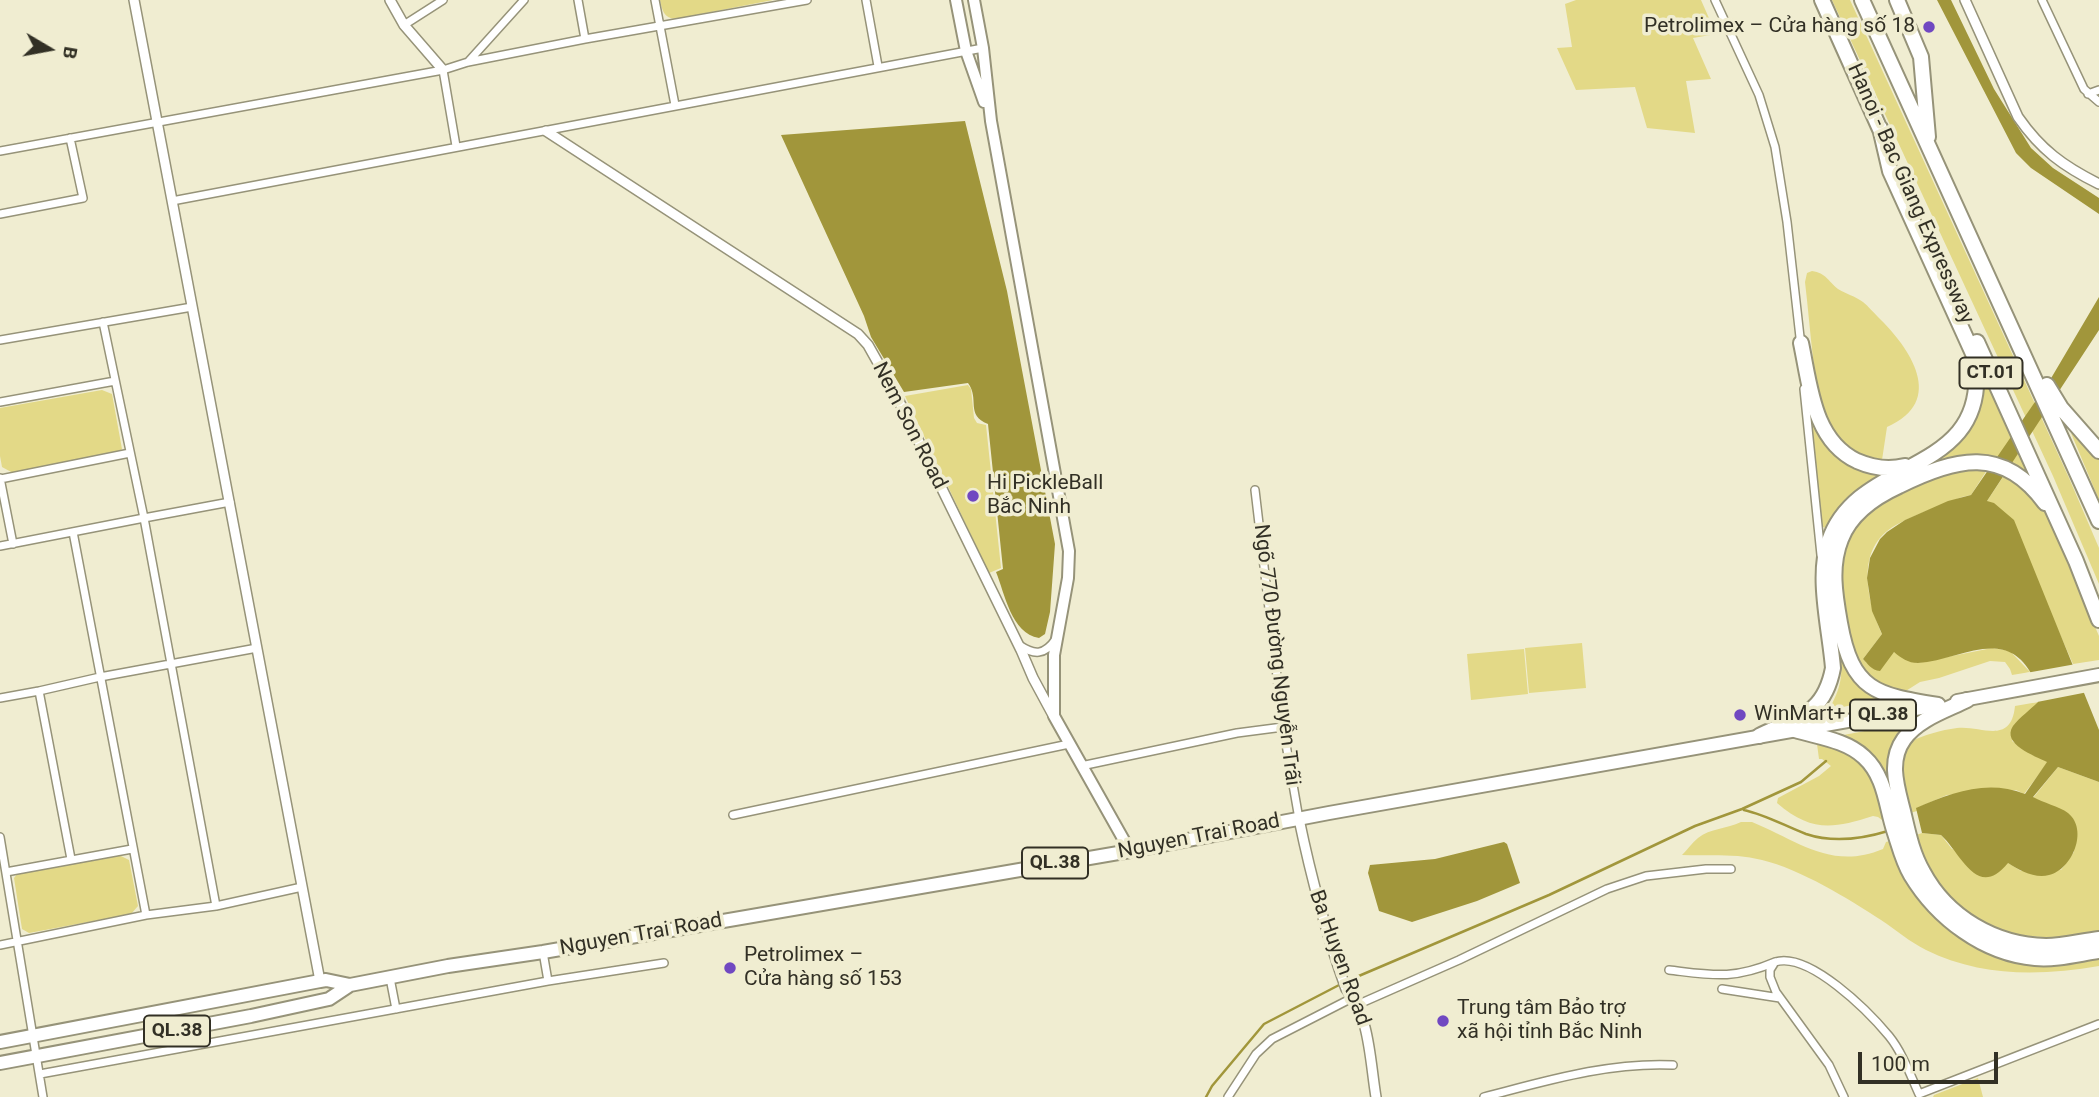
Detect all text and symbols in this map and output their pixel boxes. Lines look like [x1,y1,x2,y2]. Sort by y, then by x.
north arrow [14,14,84,84]
place label: Petrolimex – Cửa hàng số 18 [1644,14,1915,40]
marker: Petrolimex – Cửa hàng số 18 [1921,19,1937,35]
text: B [58,45,83,61]
street label: Hanoi - Bac Giang Expressway [1841,60,1979,328]
street label: Nem Son Road [866,358,952,494]
road number: CT.01 [1960,358,2022,388]
place label: Hi PickleBall Bắc Ninh [987,471,1103,521]
marker: Hi PickleBall Bắc Ninh [965,488,981,504]
street label: Ngõ 770 Đường Nguyễn Trãi [1247,523,1305,787]
road number: QL.38 [1850,700,1916,730]
place label: WinMart+ [1754,702,1846,728]
marker: WinMart+ [1732,707,1748,723]
street label: Nguyen Trai Road [1116,809,1282,865]
road number: QL.38 [1022,848,1088,878]
street label: Ba Huyen Road [1303,887,1375,1029]
street label: Nguyen Trai Road [558,908,724,962]
place label: Petrolimex – Cửa hàng số 153 [744,943,902,993]
marker: Petrolimex – Cửa hàng số 153 [722,960,738,976]
place label: Trung tâm Bảo trợ xã hội tỉnh Bắc Ninh [1457,996,1642,1046]
marker: Trung tâm Bảo trợ xã hội tỉnh Bắc Ninh [1435,1013,1451,1029]
road number: QL.38 [144,1015,210,1046]
scale bar [1861,1038,2001,1082]
text: 100 m [1871,1052,1930,1076]

